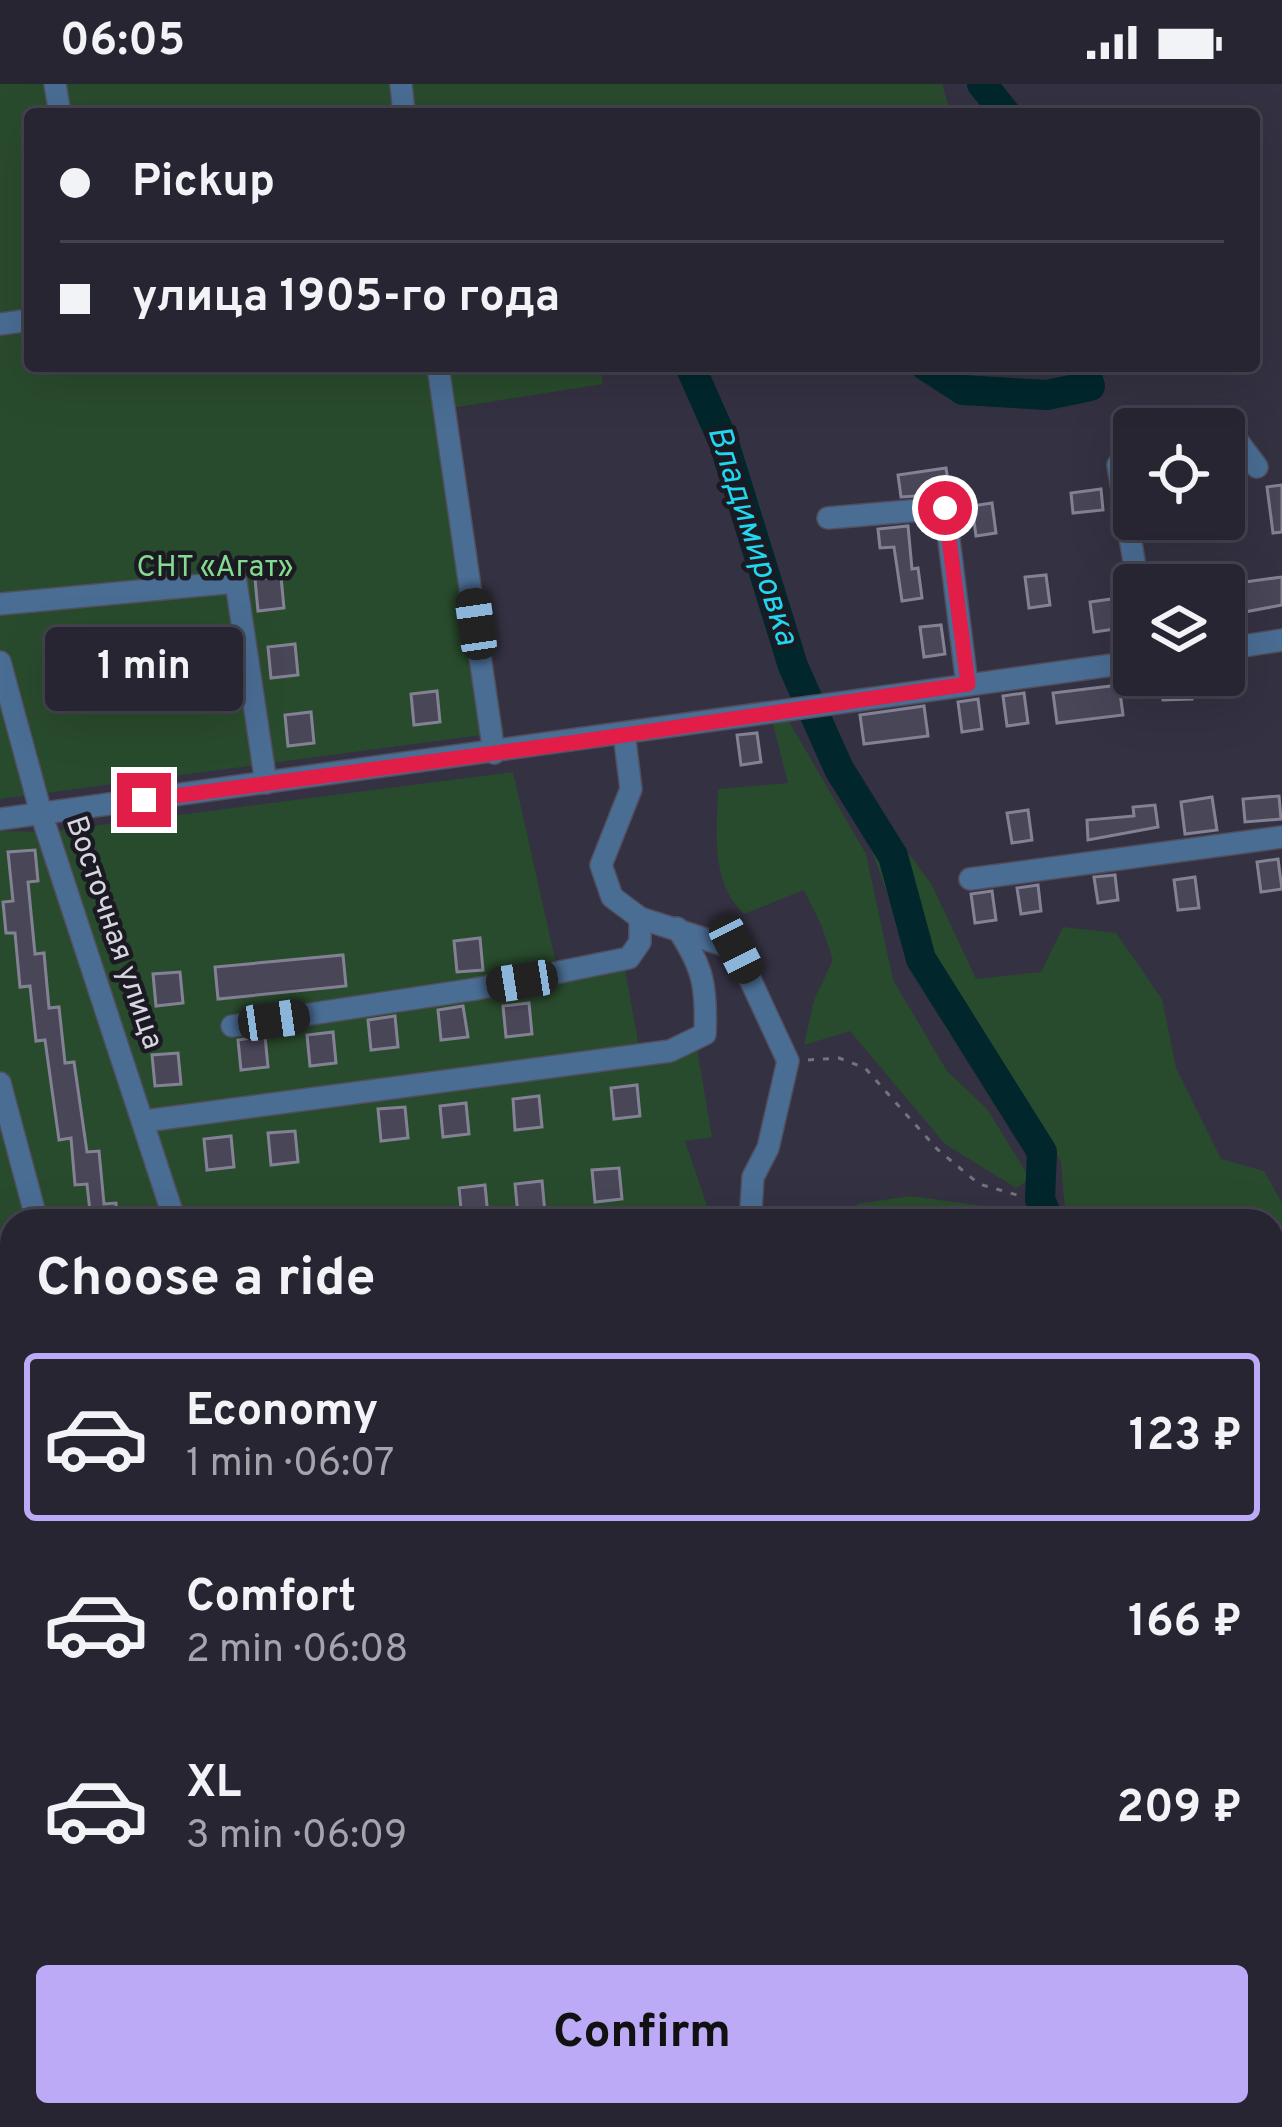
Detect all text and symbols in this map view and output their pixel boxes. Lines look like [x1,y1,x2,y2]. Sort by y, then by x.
text: 06:05 [60,14,185,71]
text: Pickup [132,155,275,212]
text: улица 1905-го года [132,270,560,327]
map controls [1113,408,1245,696]
button: locate [1113,408,1245,540]
water label: Владимировка [696,421,806,651]
route start [918,481,972,535]
park label: СНТ «Агат» [137,550,293,587]
button: layers [1113,564,1245,696]
car [453,586,499,662]
callout: 1 min [45,626,243,710]
text: 1 min [97,644,191,693]
route end [117,773,171,827]
street label: Восточная улица [56,811,170,1055]
car [704,909,768,989]
car [484,958,560,1004]
car [236,997,312,1043]
text: Choose a ride [36,1246,376,1315]
icon: car [42,1383,150,1491]
text: Economy [186,1384,378,1441]
text: 123 ₽ [1129,1409,1242,1466]
text: 1 min · 06:07 [186,1441,394,1490]
icon: car [42,1569,150,1677]
text: Comfort [186,1570,356,1627]
text: 166 ₽ [1128,1595,1242,1652]
text: 2 min · 06:08 [186,1627,408,1676]
icon: car [42,1755,150,1863]
text: XL [186,1756,241,1813]
text: 209 ₽ [1116,1781,1242,1838]
text: 3 min · 06:09 [186,1813,407,1862]
button: Confirm [36,1965,1248,2103]

